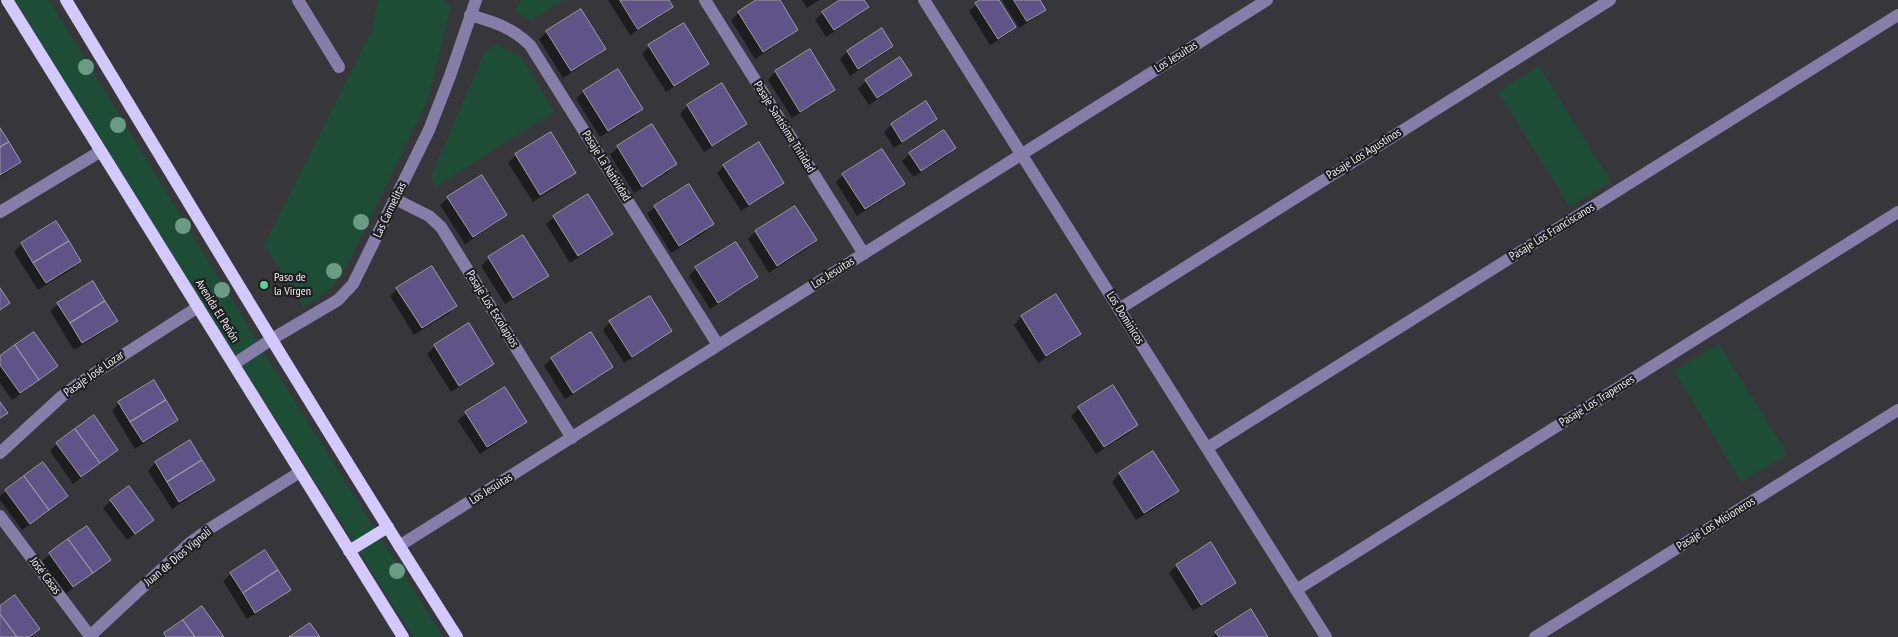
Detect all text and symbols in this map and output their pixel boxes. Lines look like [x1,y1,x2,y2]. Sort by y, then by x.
street label: Los Jesuitas [1152,38,1200,76]
street label: Pasaje Santísima Trinidad [750,79,818,175]
street label: Pasaje Los Agustinos [1324,125,1404,183]
street label: Pasaje La Natividad [579,128,633,204]
street label: Las Carmelitas [370,180,410,240]
street label: Pasaje Los Franciscanos [1507,200,1597,264]
street label: Los Jesuitas [809,254,857,292]
street label: Pasaje Los Escolapios [463,268,521,350]
place label: Paso de la Virgen [274,271,311,299]
street label: Avenida El Peñón [192,277,242,345]
marker: Paso de la Virgen [258,279,270,291]
street label: Los Dominicos [1103,289,1147,347]
street label: Pasaje José Lozar [61,348,127,400]
street label: Pasaje Los Trapenses [1557,372,1637,430]
street label: Los Jesuitas [467,470,515,508]
street label: Pasaje Los Misioneros [1674,494,1758,554]
street label: Juan de Dios Vignoli [141,525,215,589]
street label: José Casas [26,555,64,597]

